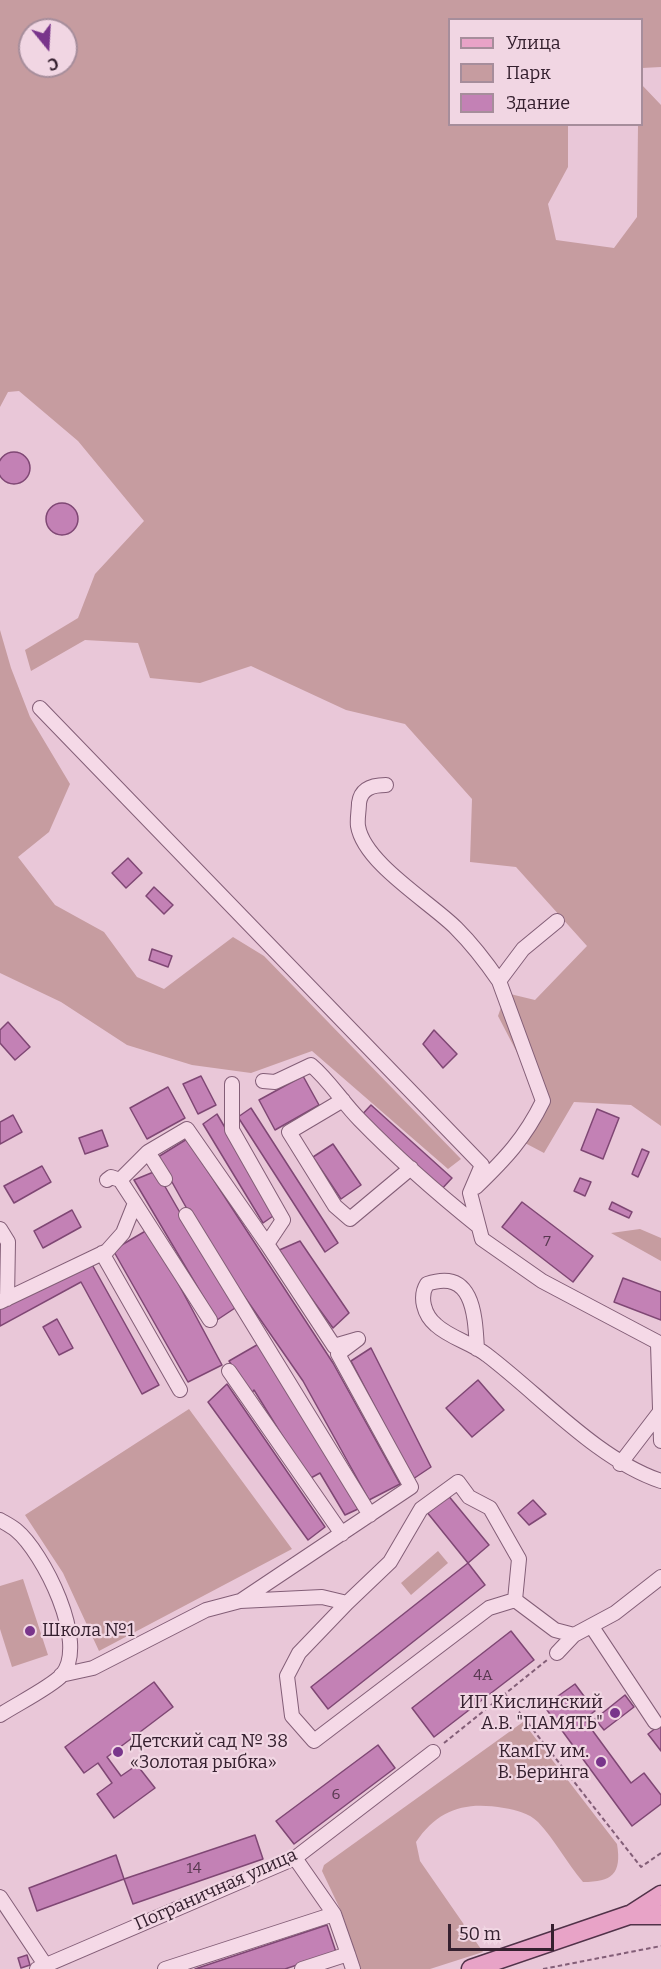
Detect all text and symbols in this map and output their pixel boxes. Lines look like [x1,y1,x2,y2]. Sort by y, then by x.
north arrow [18,18,78,78]
legend [448,18,643,126]
text: Улица [506,32,561,54]
text: С [45,53,61,74]
text: Парк [506,62,551,84]
text: Здание [506,92,570,114]
house number: 7 [543,1233,551,1251]
place label: Школа №1 [42,1620,135,1642]
marker: Школа №1 [23,1624,37,1638]
house number: 4А [473,1667,493,1685]
place label: ИП Кислинский А.В. "ПАМЯТЬ" [460,1692,603,1734]
marker: ИП Кислинский А.В. "ПАМЯТЬ" [608,1706,622,1720]
place label: Детский сад № 38 «Золотая рыбка» [130,1731,288,1774]
place label: КамГУ им. В. Беринга [497,1741,589,1784]
marker: Детский сад № 38 «Золотая рыбка» [111,1745,125,1759]
marker: КамГУ им. В. Беринга [594,1755,608,1769]
house number: 6 [332,1786,340,1804]
street label: Пограничная улица [131,1844,301,1936]
house number: 14 [187,1860,201,1878]
scale bar [451,1912,558,1950]
text: 50 m [459,1923,501,1945]

